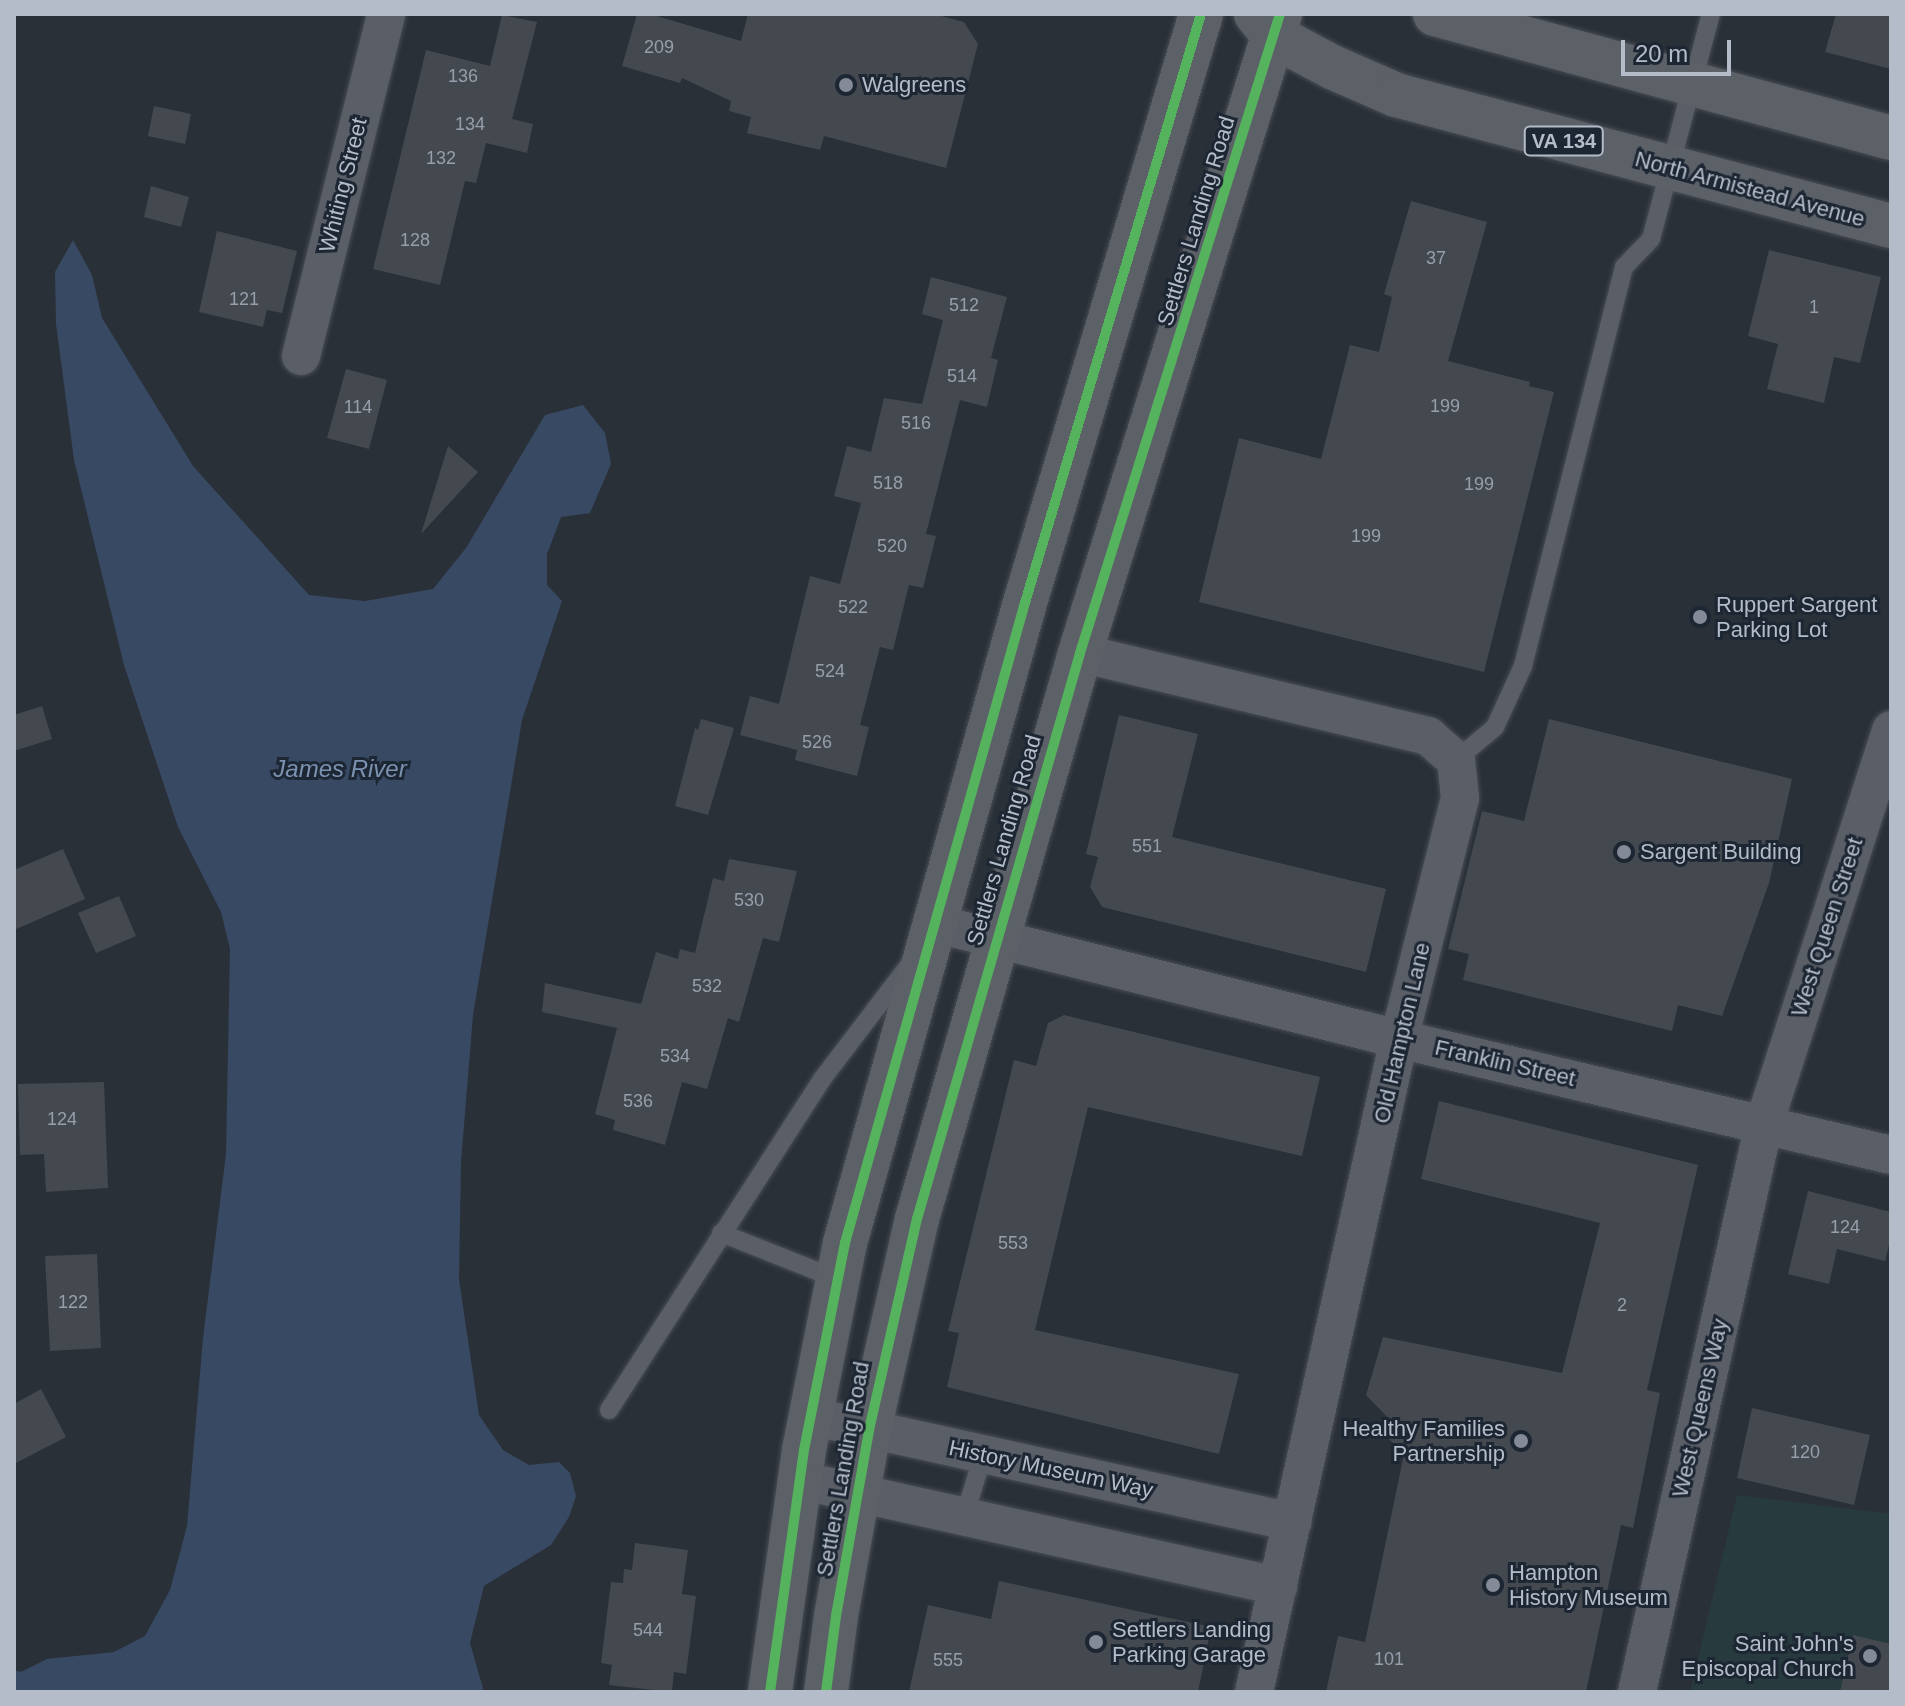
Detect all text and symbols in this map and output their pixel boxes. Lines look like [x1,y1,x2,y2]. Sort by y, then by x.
scale bar [1625,24,1735,74]
house number: 209 [644,36,674,58]
text: 20 m [1635,40,1688,67]
house number: 136 [448,65,478,87]
place label: Walgreens [862,72,966,98]
marker: Walgreens [837,76,855,94]
house number: 134 [455,113,485,135]
street label: Settlers Landing Road [1152,113,1240,329]
street label: Whiting Street [313,115,373,255]
road number: VA 134 [1522,125,1606,157]
street label: North Armistead Avenue [1631,145,1869,233]
house number: 132 [426,147,456,169]
house number: 128 [400,229,430,251]
house number: 37 [1426,247,1446,269]
house number: 121 [229,288,259,310]
house number: 512 [949,294,979,316]
house number: 1 [1809,296,1819,318]
house number: 514 [947,365,977,387]
house number: 199 [1430,395,1460,417]
house number: 114 [344,396,372,418]
house number: 516 [901,412,931,434]
house number: 518 [873,472,903,494]
house number: 199 [1464,473,1494,495]
house number: 199 [1351,525,1381,547]
house number: 520 [877,535,907,557]
place label: Ruppert Sargent Parking Lot [1716,591,1877,642]
house number: 522 [838,596,868,618]
marker: Ruppert Sargent Parking Lot [1691,608,1709,626]
house number: 524 [815,660,845,682]
house number: 526 [802,731,832,753]
street label: Settlers Landing Road [961,732,1047,948]
water label: James River [273,755,407,783]
street label: West Queen Street [1786,834,1868,1020]
house number: 551 [1132,835,1162,857]
place label: Sargent Building [1640,839,1801,865]
marker: Sargent Building [1615,843,1633,861]
house number: 530 [734,889,764,911]
street label: Old Hampton Lane [1368,940,1436,1126]
house number: 532 [692,975,722,997]
street label: Franklin Street [1432,1034,1578,1092]
house number: 534 [660,1045,690,1067]
house number: 536 [623,1090,653,1112]
house number: 124 [47,1108,77,1130]
house number: 124 [1830,1216,1860,1238]
house number: 553 [998,1232,1028,1254]
house number: 122 [58,1291,88,1313]
house number: 2 [1617,1294,1627,1316]
street label: West Queens Way [1667,1316,1733,1500]
street label: Settlers Landing Road [811,1360,875,1578]
place label: Healthy Families Partnership [1342,1415,1505,1466]
marker: Healthy Families Partnership [1512,1432,1530,1450]
street label: History Museum Way [946,1434,1156,1504]
house number: 120 [1790,1441,1820,1463]
place label: Hampton History Museum [1509,1559,1668,1610]
marker: Hampton History Museum [1484,1576,1502,1594]
place label: Settlers Landing Parking Garage [1112,1616,1271,1668]
house number: 544 [633,1619,663,1641]
place label: Saint John's Episcopal Church [1682,1630,1854,1682]
marker: Settlers Landing Parking Garage [1087,1633,1105,1651]
marker: Saint John's Episcopal Church [1861,1647,1879,1665]
house number: 101 [1374,1648,1404,1670]
house number: 555 [933,1649,963,1671]

